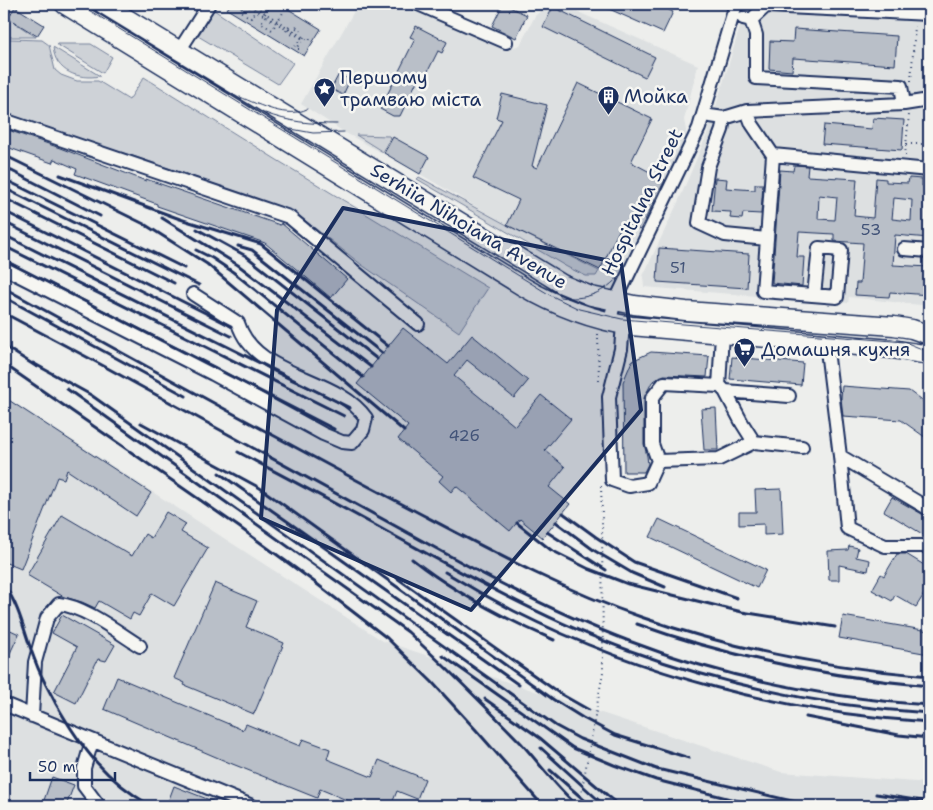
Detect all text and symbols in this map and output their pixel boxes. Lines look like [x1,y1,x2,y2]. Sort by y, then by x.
place label: Першому трамваю міста [340,65,481,112]
place icon: Першому трамваю міста [312,76,336,107]
building icon: Мойка [596,84,620,115]
place label: Мойка [624,84,688,109]
street label: Hospitalna Street [596,124,688,280]
street label: Serhiia Nihoiana Avenue [366,157,572,295]
house number: 53 [861,219,881,240]
house number: 51 [670,257,686,278]
supermarket icon: Домашня кухня [733,337,757,368]
place label: Домашня кухня [761,337,910,362]
house number: 42б [449,425,480,446]
scale bar [30,750,115,782]
text: 50 m [38,757,76,777]

